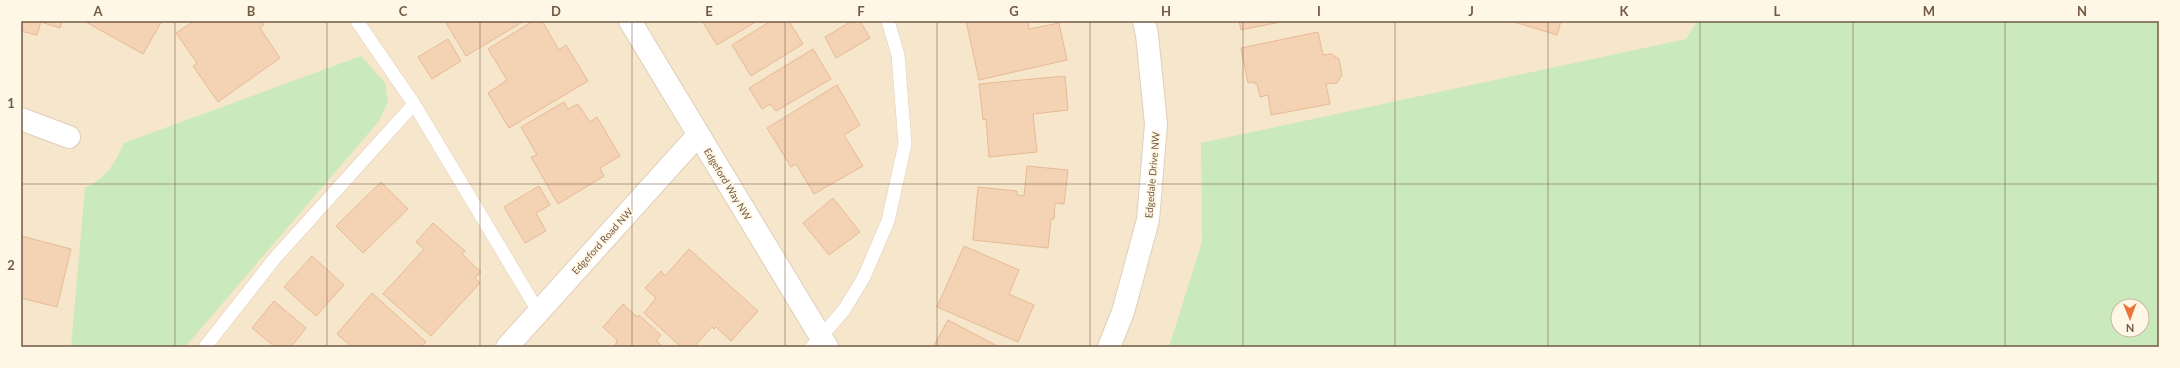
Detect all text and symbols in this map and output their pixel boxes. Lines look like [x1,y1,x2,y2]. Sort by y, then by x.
text: A [92,3,103,19]
text: B [247,3,256,19]
text: C [399,3,408,19]
text: D [551,3,561,19]
text: E [705,3,713,19]
text: F [857,3,865,19]
text: G [1009,3,1019,19]
text: H [1161,3,1171,19]
text: I [1317,3,1321,19]
text: J [1468,3,1474,19]
text: K [1620,3,1630,19]
text: L [1774,3,1781,19]
text: M [1923,3,1935,19]
text: N [2077,3,2087,19]
text: 1 [7,95,15,111]
street label: Edgedale Drive NW [1142,131,1162,219]
street label: Edgeford Way NW [702,146,755,223]
street label: Edgeford Road NW [569,205,635,277]
text: 2 [7,257,15,273]
north arrow [2110,298,2150,338]
text: N [2126,322,2135,335]

